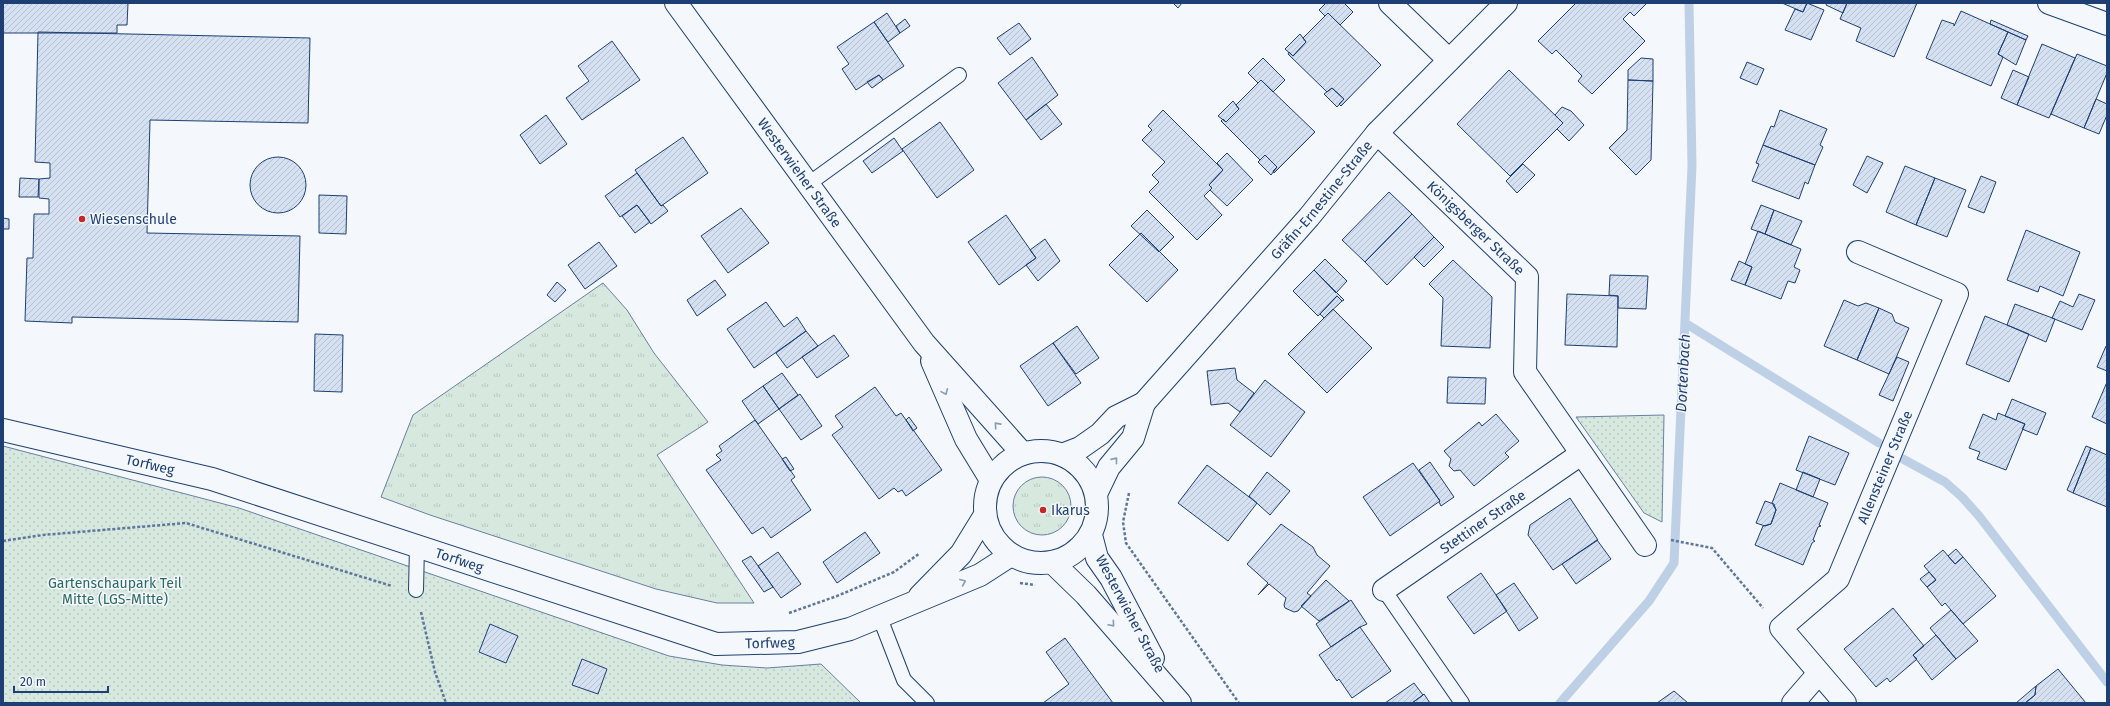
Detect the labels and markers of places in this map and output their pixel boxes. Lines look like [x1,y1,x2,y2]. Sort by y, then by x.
place label: Wiesenschule [90,211,177,228]
marker: Wiesenschule [77,214,87,224]
place label: Ikarus [1051,502,1090,519]
marker: Ikarus [1038,505,1048,515]

